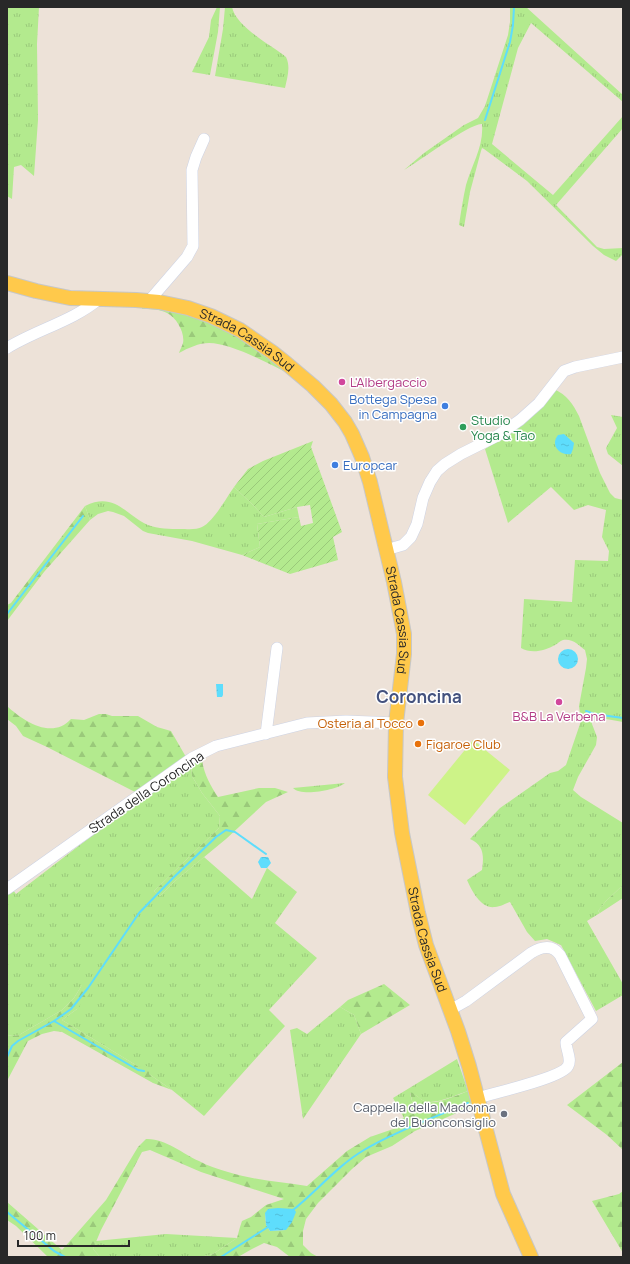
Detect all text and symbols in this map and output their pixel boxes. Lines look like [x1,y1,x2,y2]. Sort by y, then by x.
street label: Strada Cassia Sud [197,304,298,376]
place label: L'Albergaccio [350,373,427,391]
marker: L'Albergaccio [337,377,347,387]
place label: Bottega Spesa in Campagna [349,390,437,423]
marker: Bottega Spesa in Campagna [440,401,450,411]
place label: Studio Yoga & Tao [471,411,536,444]
marker: Studio Yoga & Tao [458,422,468,432]
place label: Europcar [343,456,397,474]
marker: Europcar [330,460,340,470]
street label: Strada Cassia Sud [382,564,413,675]
district label: Coroncina [376,685,462,708]
marker: B&B La Verbena [554,697,564,707]
place label: B&B La Verbena [513,707,605,725]
place label: Osteria al Tocco [318,714,413,732]
marker: Osteria al Tocco [416,718,426,728]
place label: Figaroe Club [426,735,501,753]
marker: Figaroe Club [413,739,423,749]
street label: Strada della Coroncina [85,747,207,837]
street label: Strada Cassia Sud [404,885,452,995]
place label: Cappella della Madonna del Buonconsiglio [353,1098,496,1131]
marker: Cappella della Madonna del Buonconsiglio [499,1109,509,1119]
scale bar [18,1222,129,1248]
text: 100 m [24,1227,56,1244]

